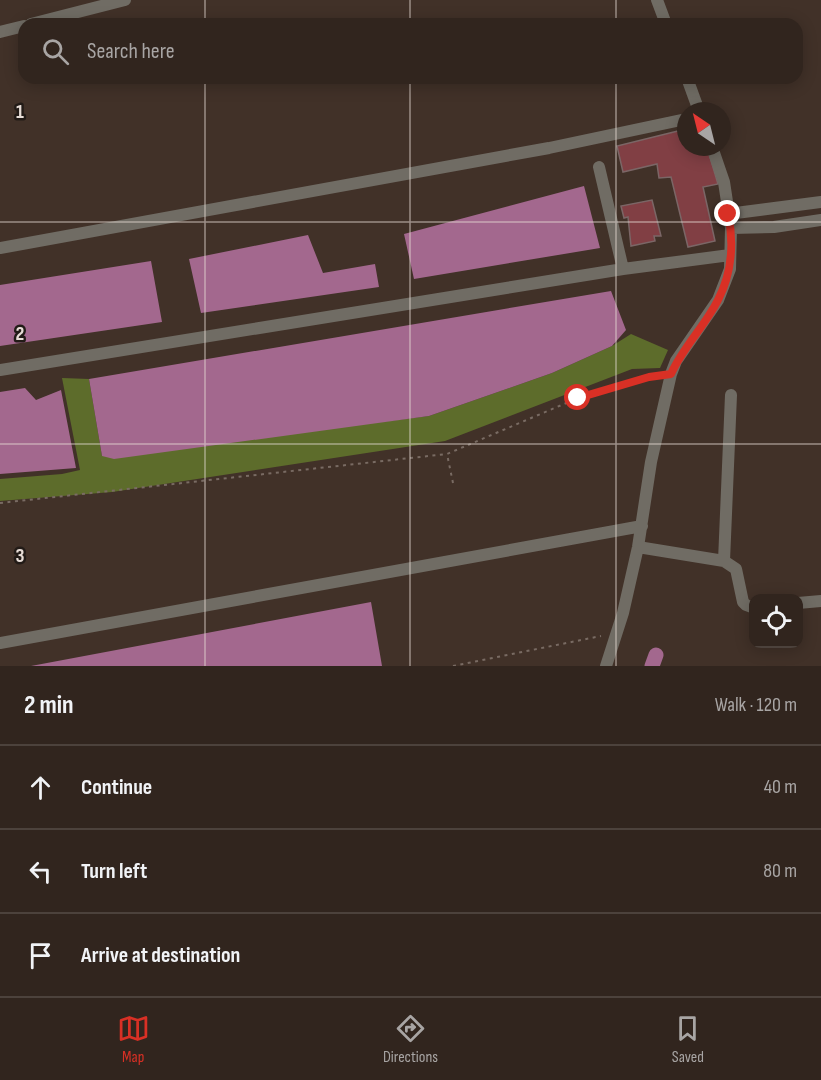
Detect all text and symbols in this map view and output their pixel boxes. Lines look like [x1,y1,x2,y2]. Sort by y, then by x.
search box [18,18,803,84]
icon: search [39,35,72,68]
text: Search here [87,38,174,65]
text: 1 [16,100,24,124]
north arrow [677,102,731,156]
route end [714,200,740,226]
text: 2 [16,322,24,346]
route start [564,384,590,410]
text: 3 [16,544,25,568]
map controls [749,594,803,648]
button: locate [749,594,803,648]
text: 2 min [24,690,74,721]
text: Walk · 120 m [715,693,797,717]
icon: ahead [24,771,57,804]
text: Continue [81,774,152,801]
text: 40 m [764,775,797,799]
icon: left [24,855,57,888]
text: Turn left [81,858,147,885]
text: 80 m [763,859,797,883]
icon: arrive [24,939,57,972]
text: Arrive at destination [81,942,240,969]
tab: Map [117,1012,150,1067]
tab: Directions [383,1012,438,1067]
tab: Saved [671,1012,704,1067]

